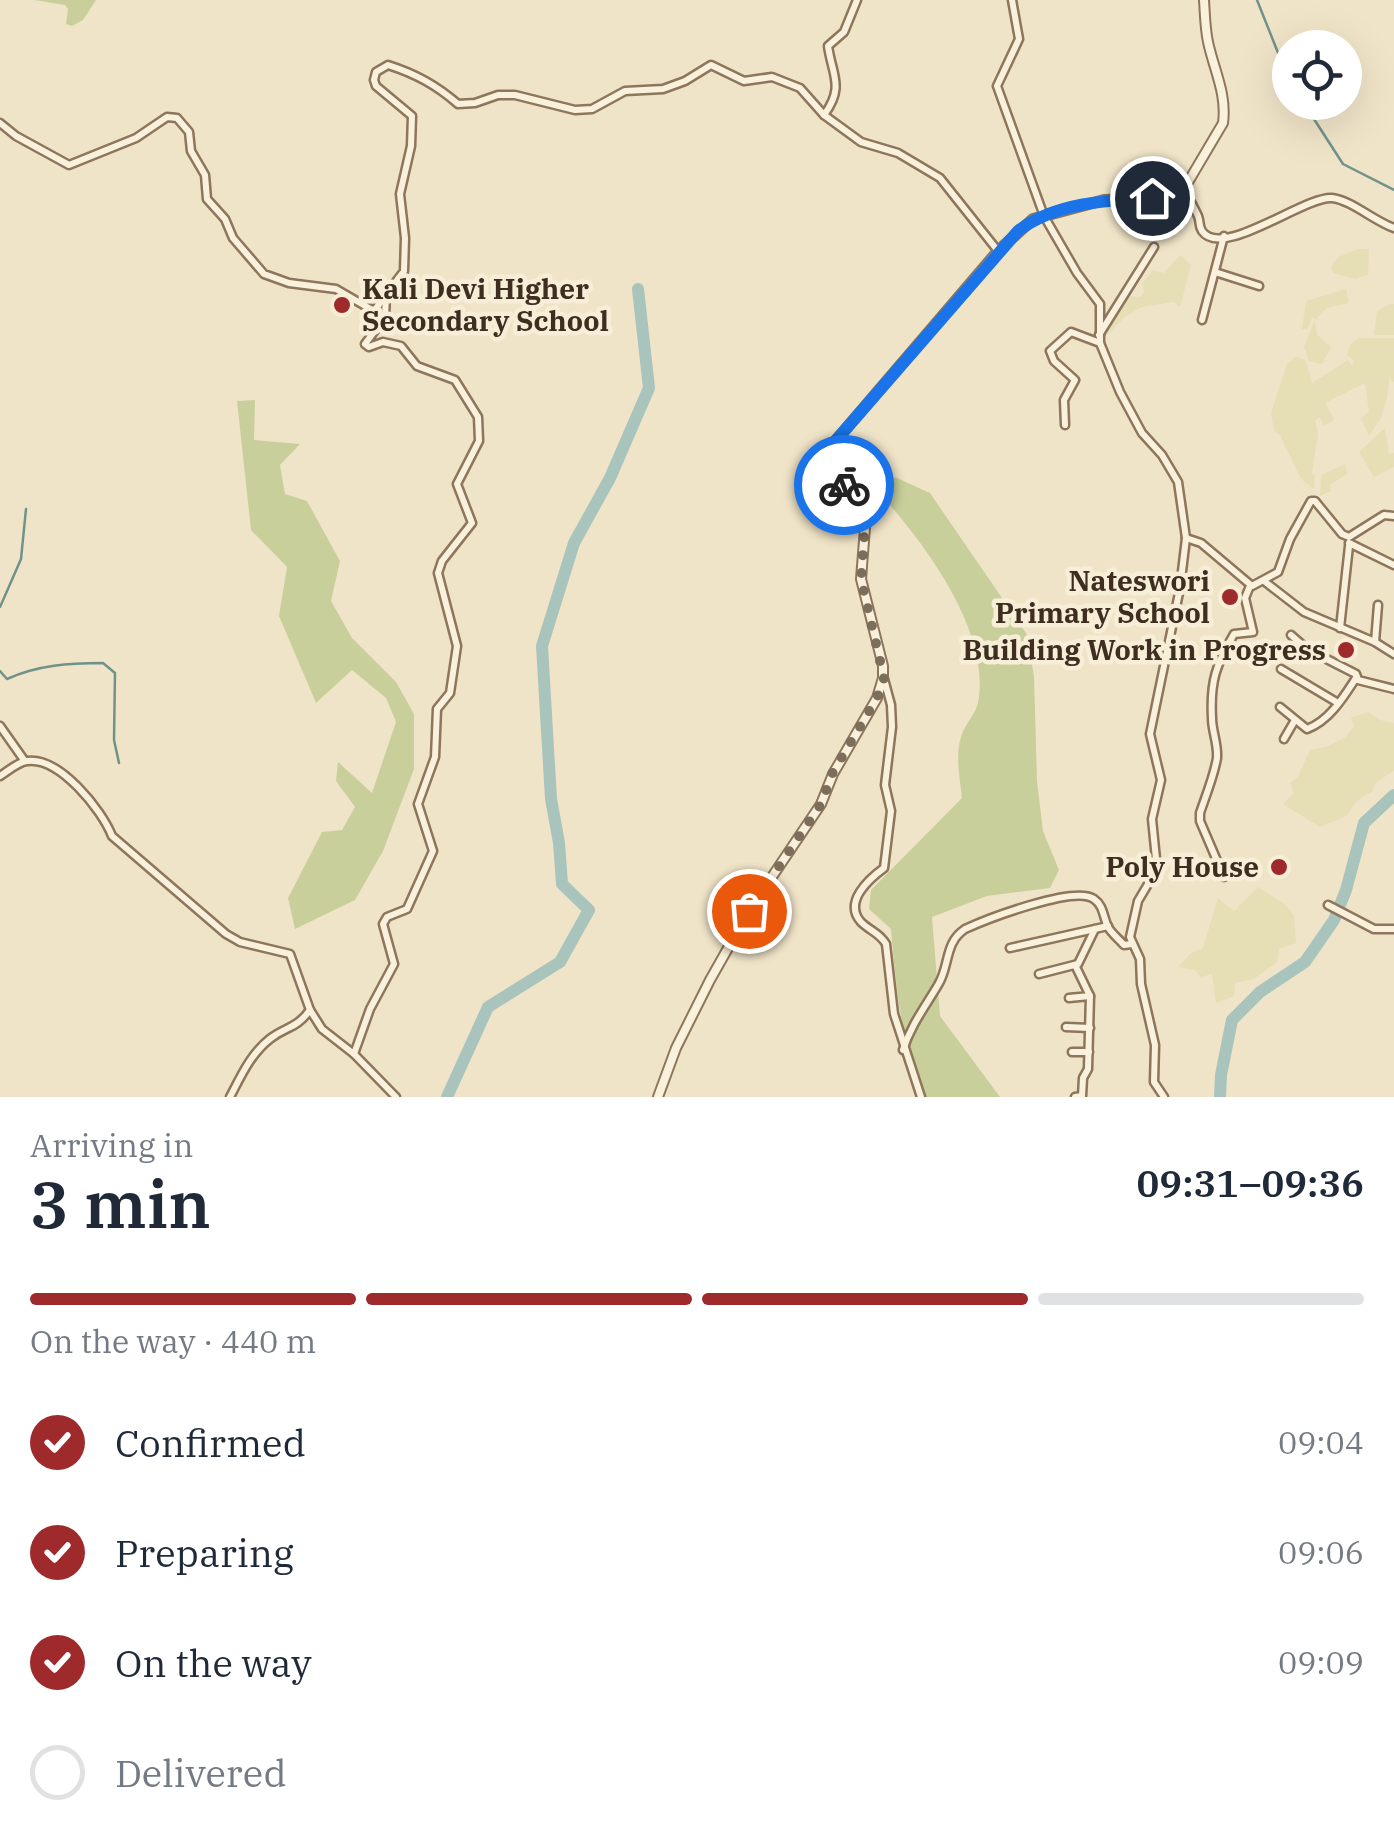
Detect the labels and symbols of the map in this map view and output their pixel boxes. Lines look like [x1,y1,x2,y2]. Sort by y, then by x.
pin [1110,156,1195,241]
place label: Kali Devi Higher Secondary School [362,270,609,339]
marker: Kali Devi Higher Secondary School [331,294,353,316]
courier [794,435,894,535]
place label: Nateswori Primary School [995,562,1210,631]
marker: Nateswori Primary School [1219,586,1241,608]
place label: Building Work in Progress [963,631,1326,668]
marker: Building Work in Progress [1335,639,1357,661]
place label: Poly House [1106,848,1259,885]
marker: Poly House [1268,856,1290,878]
pin [707,869,792,954]

